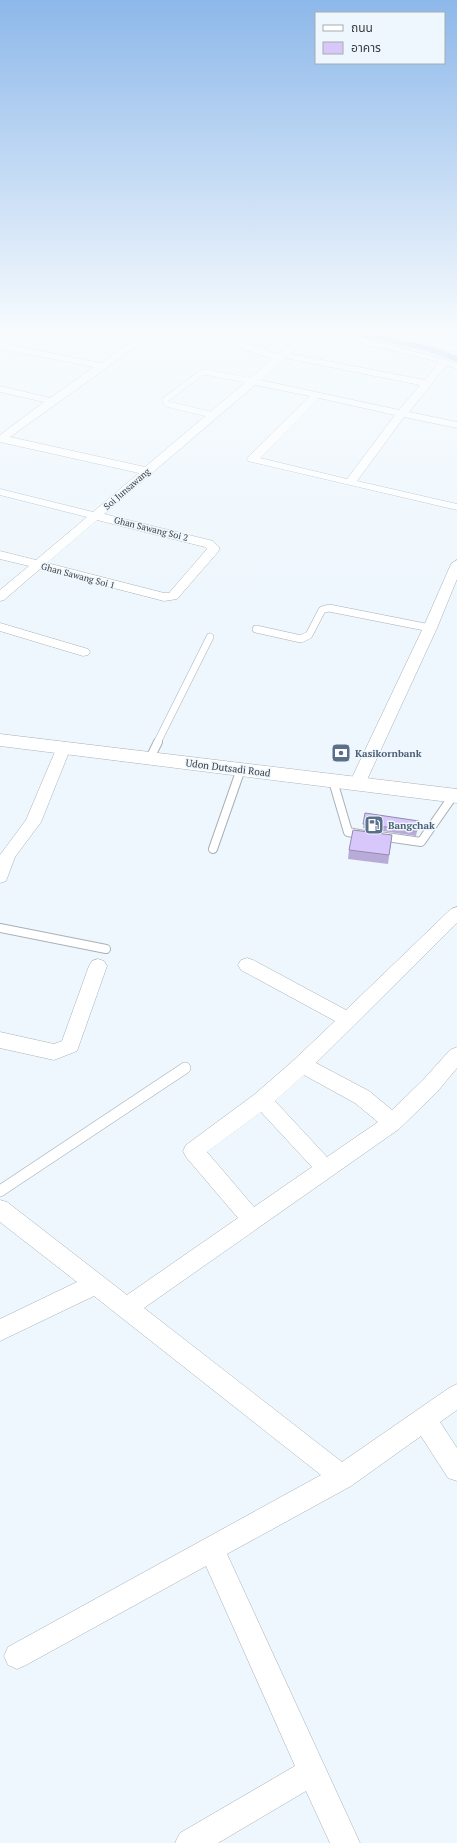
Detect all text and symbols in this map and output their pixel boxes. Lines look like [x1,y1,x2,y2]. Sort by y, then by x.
legend [315,12,445,64]
text: ถนน [351,20,373,35]
text: อาคาร [351,40,381,55]
street label: Soi Junsawang [101,465,153,513]
street label: Ghan Sawang Soi 2 [113,514,189,544]
street label: Ghan Sawang Soi 1 [40,560,116,592]
bank icon: Kasikornbank [330,742,352,764]
place label: Kasikornbank [355,747,422,760]
street label: Udon Dutsadi Road [185,756,272,780]
fuel station icon: Bangchak [363,814,385,836]
place label: Bangchak [388,819,435,832]

